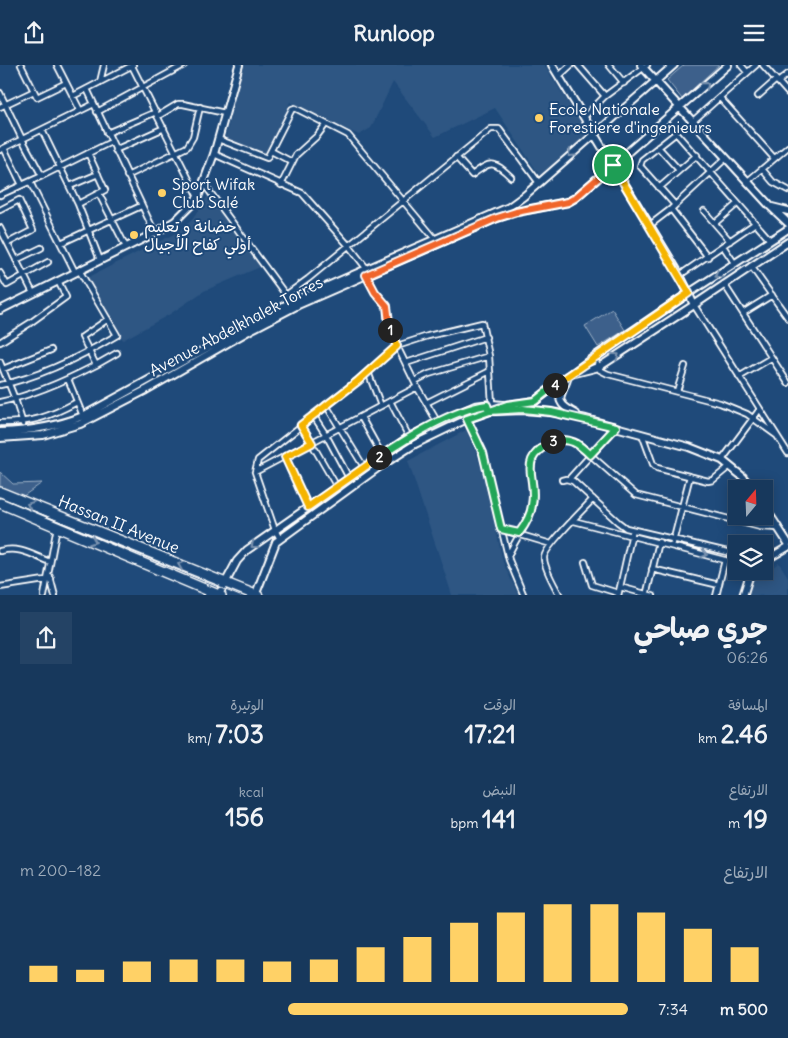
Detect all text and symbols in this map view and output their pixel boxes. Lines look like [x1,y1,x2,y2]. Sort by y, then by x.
icon: share [20,19,48,47]
text: Runloop [353,19,435,47]
icon: menu [740,19,768,47]
one-way arrow [700,82,709,91]
place label: Ecole Nationale Forestiere d'ingenieurs [549,99,712,137]
marker: Ecole Nationale Forestiere d'ingenieurs [533,112,545,124]
pin [592,144,634,186]
one-way arrow [567,148,576,157]
icon: arrive [599,151,627,179]
place label: Sport Wifak Club Salé [172,174,255,212]
marker: Sport Wifak Club Salé [156,187,168,199]
place label: حضانة و تعليم أولي كفاح الأجيال [144,216,251,259]
marker: حضانة و تعليم أولي كفاح الأجيال [128,229,140,241]
one-way arrow [714,268,723,278]
street label: Avenue Abdelkhalek Torres [146,272,326,380]
pin: 1 [378,317,402,343]
text: 1 [388,321,393,339]
one-way arrow [611,352,620,362]
pin: 4 [542,373,568,397]
text: 4 [551,376,560,394]
pin: 3 [540,429,566,453]
text: 3 [550,432,557,450]
pin: 2 [366,445,392,469]
text: 2 [376,448,383,466]
north arrow [728,480,772,525]
map controls [728,480,773,580]
street label: Hassan II Avenue [56,491,182,557]
one-way arrow [26,500,35,511]
button: layers [728,535,773,580]
one-way arrow [89,536,97,546]
one-way arrow [250,539,260,548]
one-way arrow [700,548,709,559]
one-way arrow [177,561,186,571]
text: جري صباحي [633,610,768,646]
button: share [20,612,72,664]
text: 06:26 [727,647,768,667]
text: الوتيرة [230,696,264,714]
text: الوقت [483,696,516,714]
text: المسافة [728,696,768,714]
text: 7:03 [215,718,264,750]
text: 17:21 [465,718,516,750]
text: 2.46 [721,718,768,750]
text: /km [188,729,215,747]
text: km [698,729,721,747]
text: النبض [483,781,516,799]
text: الارتفاع [729,781,768,799]
text: kcal [239,783,264,801]
text: 156 [225,801,264,833]
text: 141 [482,803,516,835]
text: 19 [744,803,768,835]
text: bpm [451,814,482,832]
text: m [728,814,744,832]
text: 182–200 m [20,860,101,880]
text: الارتفاع [723,862,768,882]
text: 7:34 [658,999,688,1019]
text: 500 m [720,999,768,1019]

